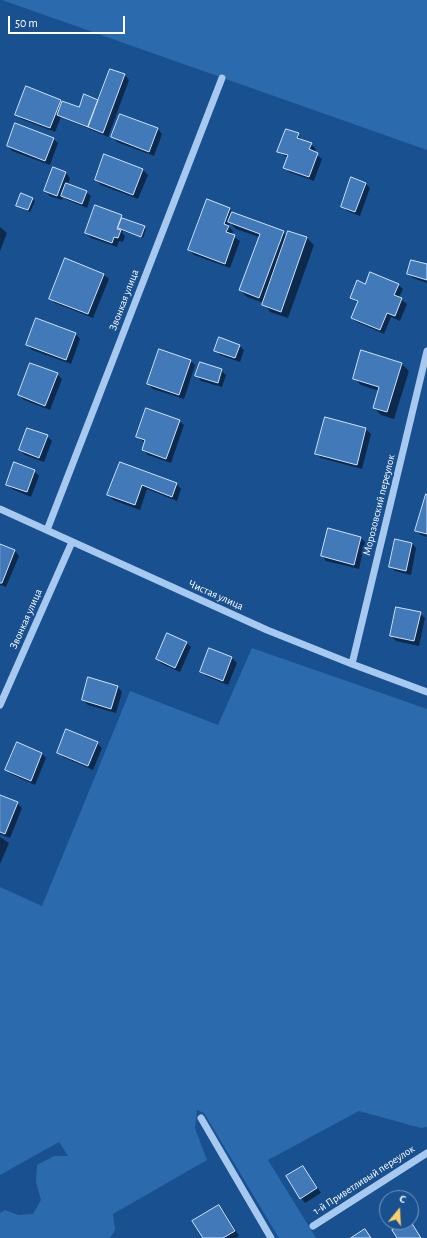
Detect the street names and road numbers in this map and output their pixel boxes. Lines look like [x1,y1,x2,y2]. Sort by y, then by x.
street label: Звонкая улица [106,267,142,333]
street label: Морозовский переулок [360,453,398,557]
street label: Чистая улица [187,577,245,613]
street label: Звонкая улица [7,587,45,651]
street label: 1-й Приветливый переулок [311,1142,417,1218]

